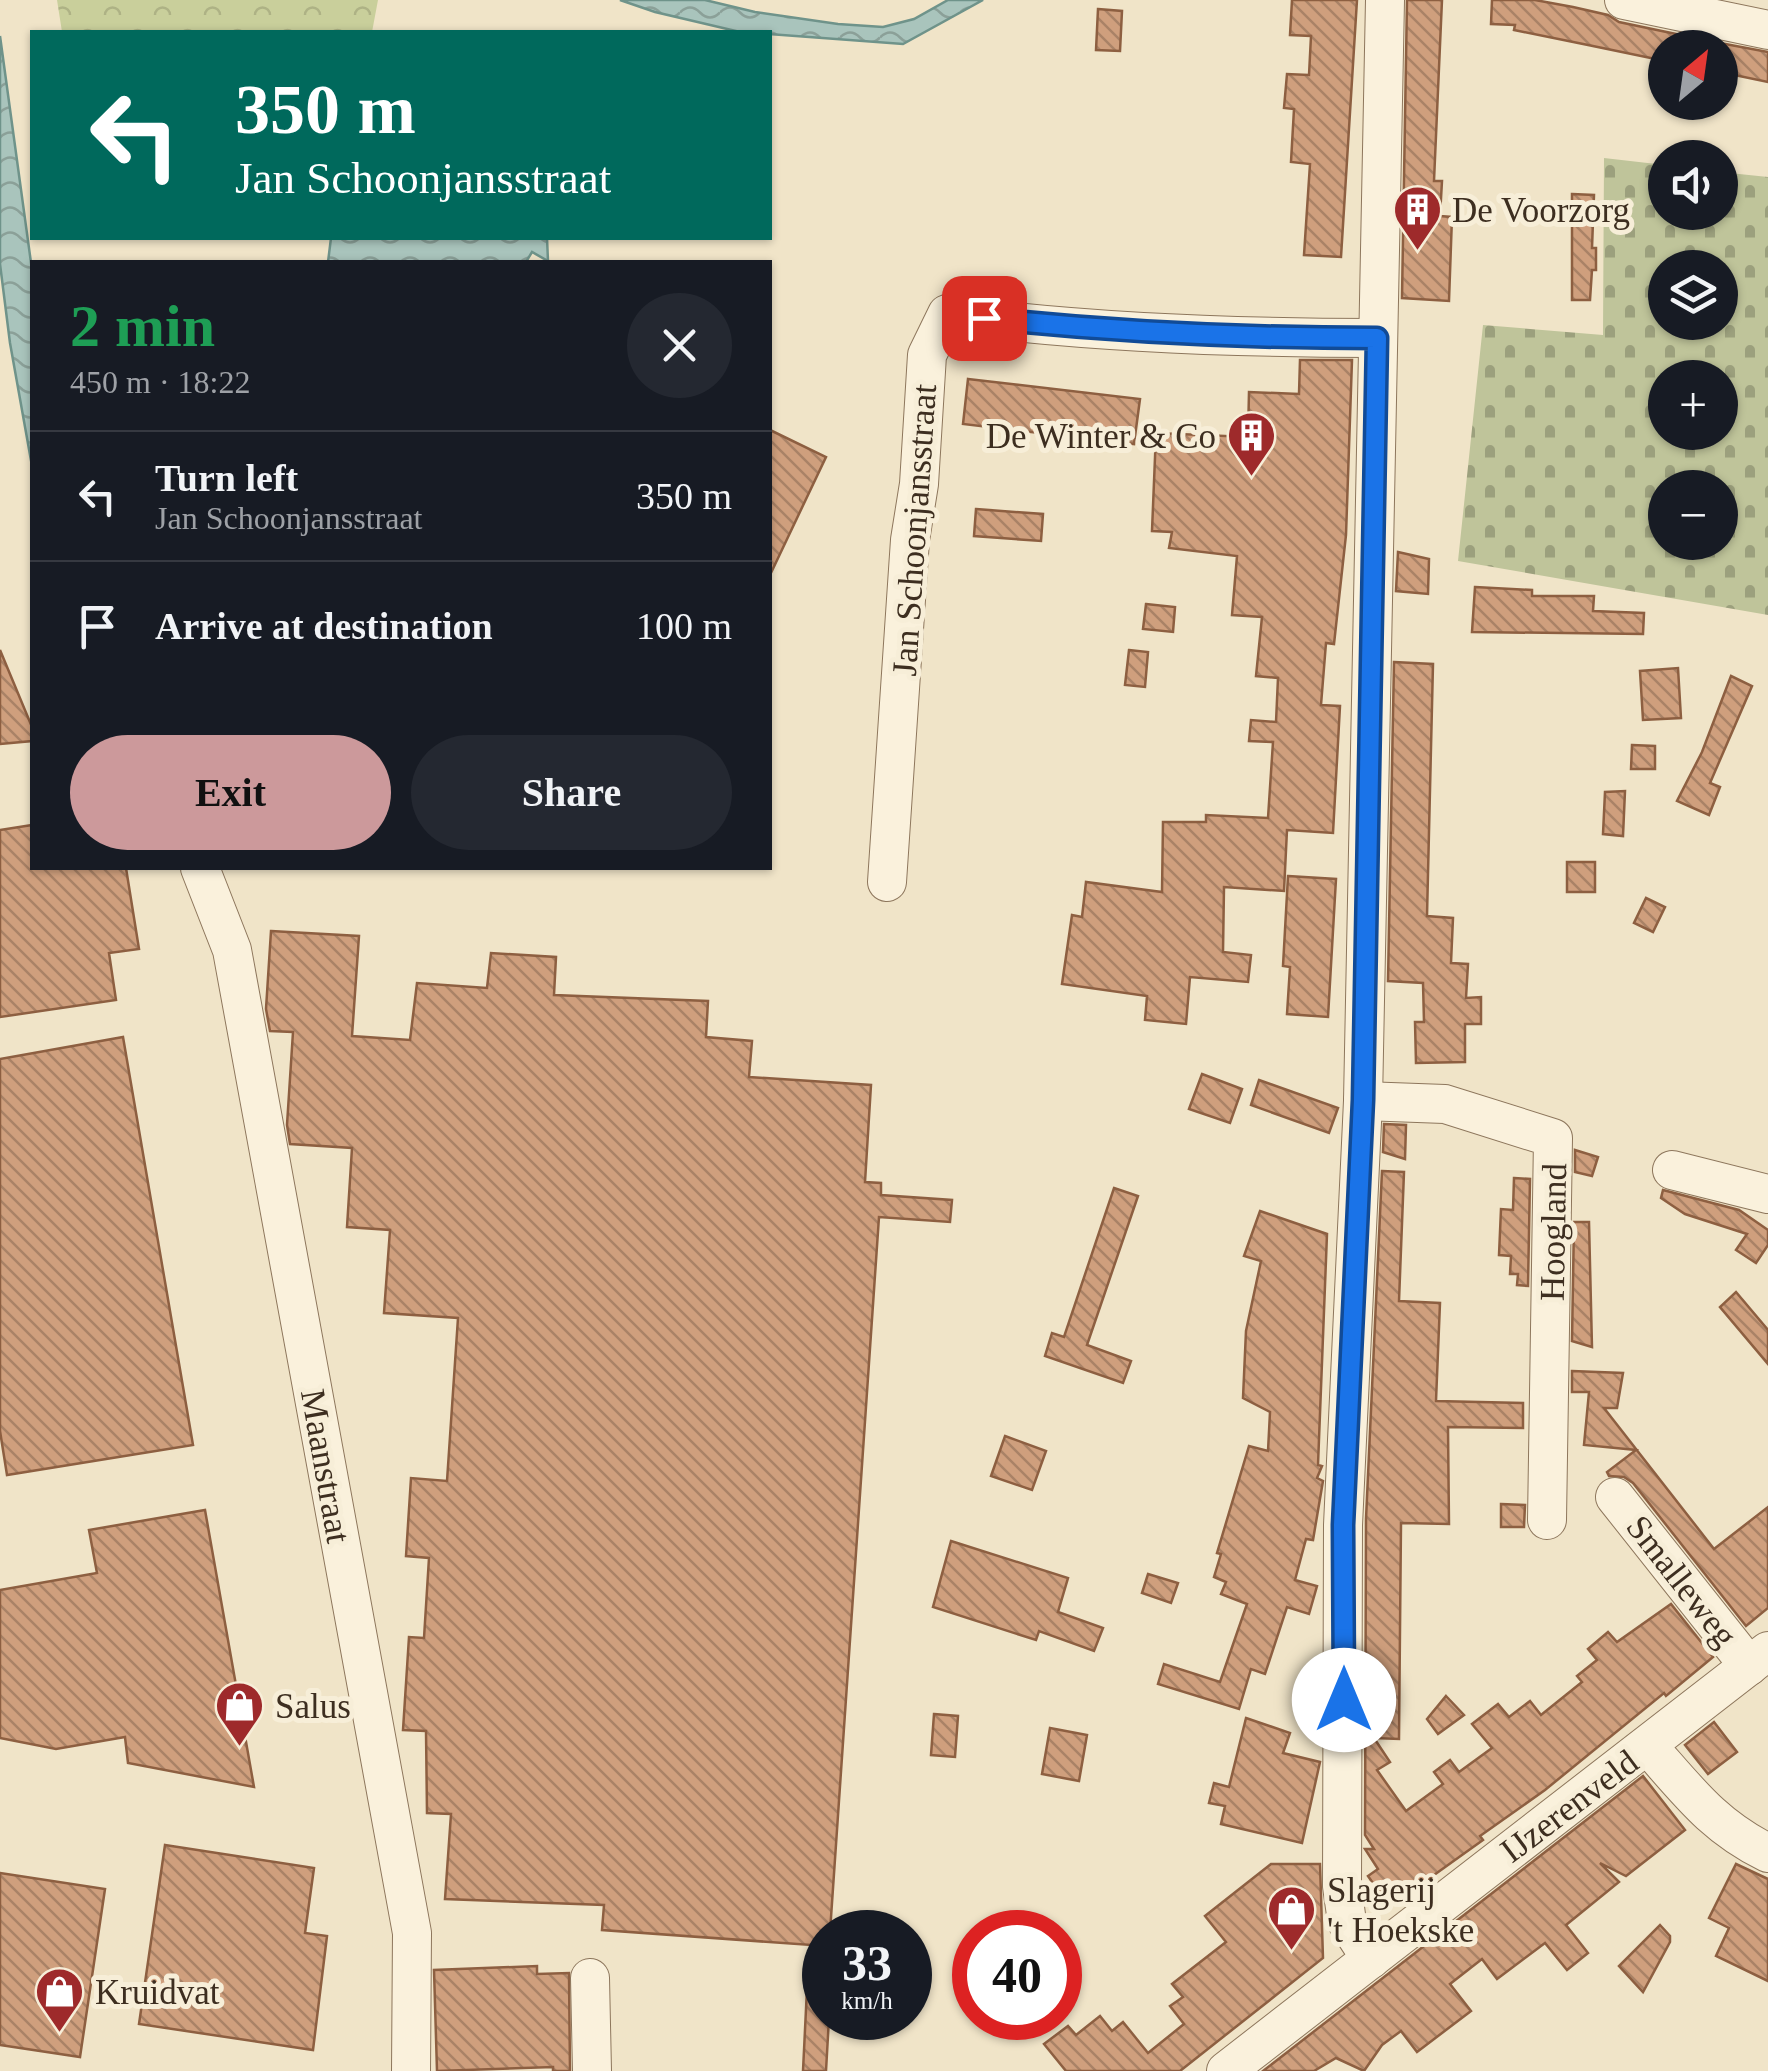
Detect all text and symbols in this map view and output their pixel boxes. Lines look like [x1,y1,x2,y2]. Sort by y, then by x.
north arrow [1648,30,1738,120]
map controls [1648,30,1738,560]
icon: left [70,70,200,200]
text: 350 m [235,71,416,148]
button: sound [1648,140,1738,230]
text: Jan Schoonjansstraat [235,153,611,203]
building icon: De Voorzorg [1391,184,1443,252]
place label: De Voorzorg [1452,191,1630,230]
button: layers [1648,250,1738,340]
pin [942,276,1027,361]
icon: arrive [957,291,1012,346]
text: 2 min [70,293,215,359]
button: close [627,293,732,398]
button: + [1648,360,1738,450]
text: 450 m · 18:22 [70,364,250,400]
street label: Jan Schoonjansstraat [885,382,944,677]
building icon: De Winter & Co [1225,410,1277,478]
place label: De Winter & Co [986,417,1216,456]
text: Turn left [155,457,298,499]
icon: left [70,469,125,524]
button: − [1648,470,1738,560]
text: 350 m [636,475,732,517]
text: Jan Schoonjansstraat [155,500,423,536]
icon: arrive [70,599,125,654]
text: Arrive at destination [155,605,493,647]
text: 100 m [636,605,732,647]
button: Exit [70,735,391,850]
button: Share [411,735,732,850]
street label: Hoogland [1533,1162,1574,1301]
street label: Maanstraat [293,1386,358,1546]
street label: Smalleweg [1618,1508,1745,1655]
position arrow [1292,1648,1396,1752]
shop icon: Salus [214,1680,266,1748]
place label: Salus [275,1687,351,1726]
street label: IJzerenveld [1493,1742,1646,1871]
place label: Slagerij 't Hoekske [1327,1871,1474,1950]
shop icon: Slagerij 't Hoekske [1266,1884,1318,1952]
speed limit sign: 40 [952,1910,1082,2040]
text: 33 [842,1935,892,1991]
shop icon: Kruidvat [34,1966,86,2034]
place label: Kruidvat [95,1973,220,2012]
text: km/h [841,1987,893,2014]

